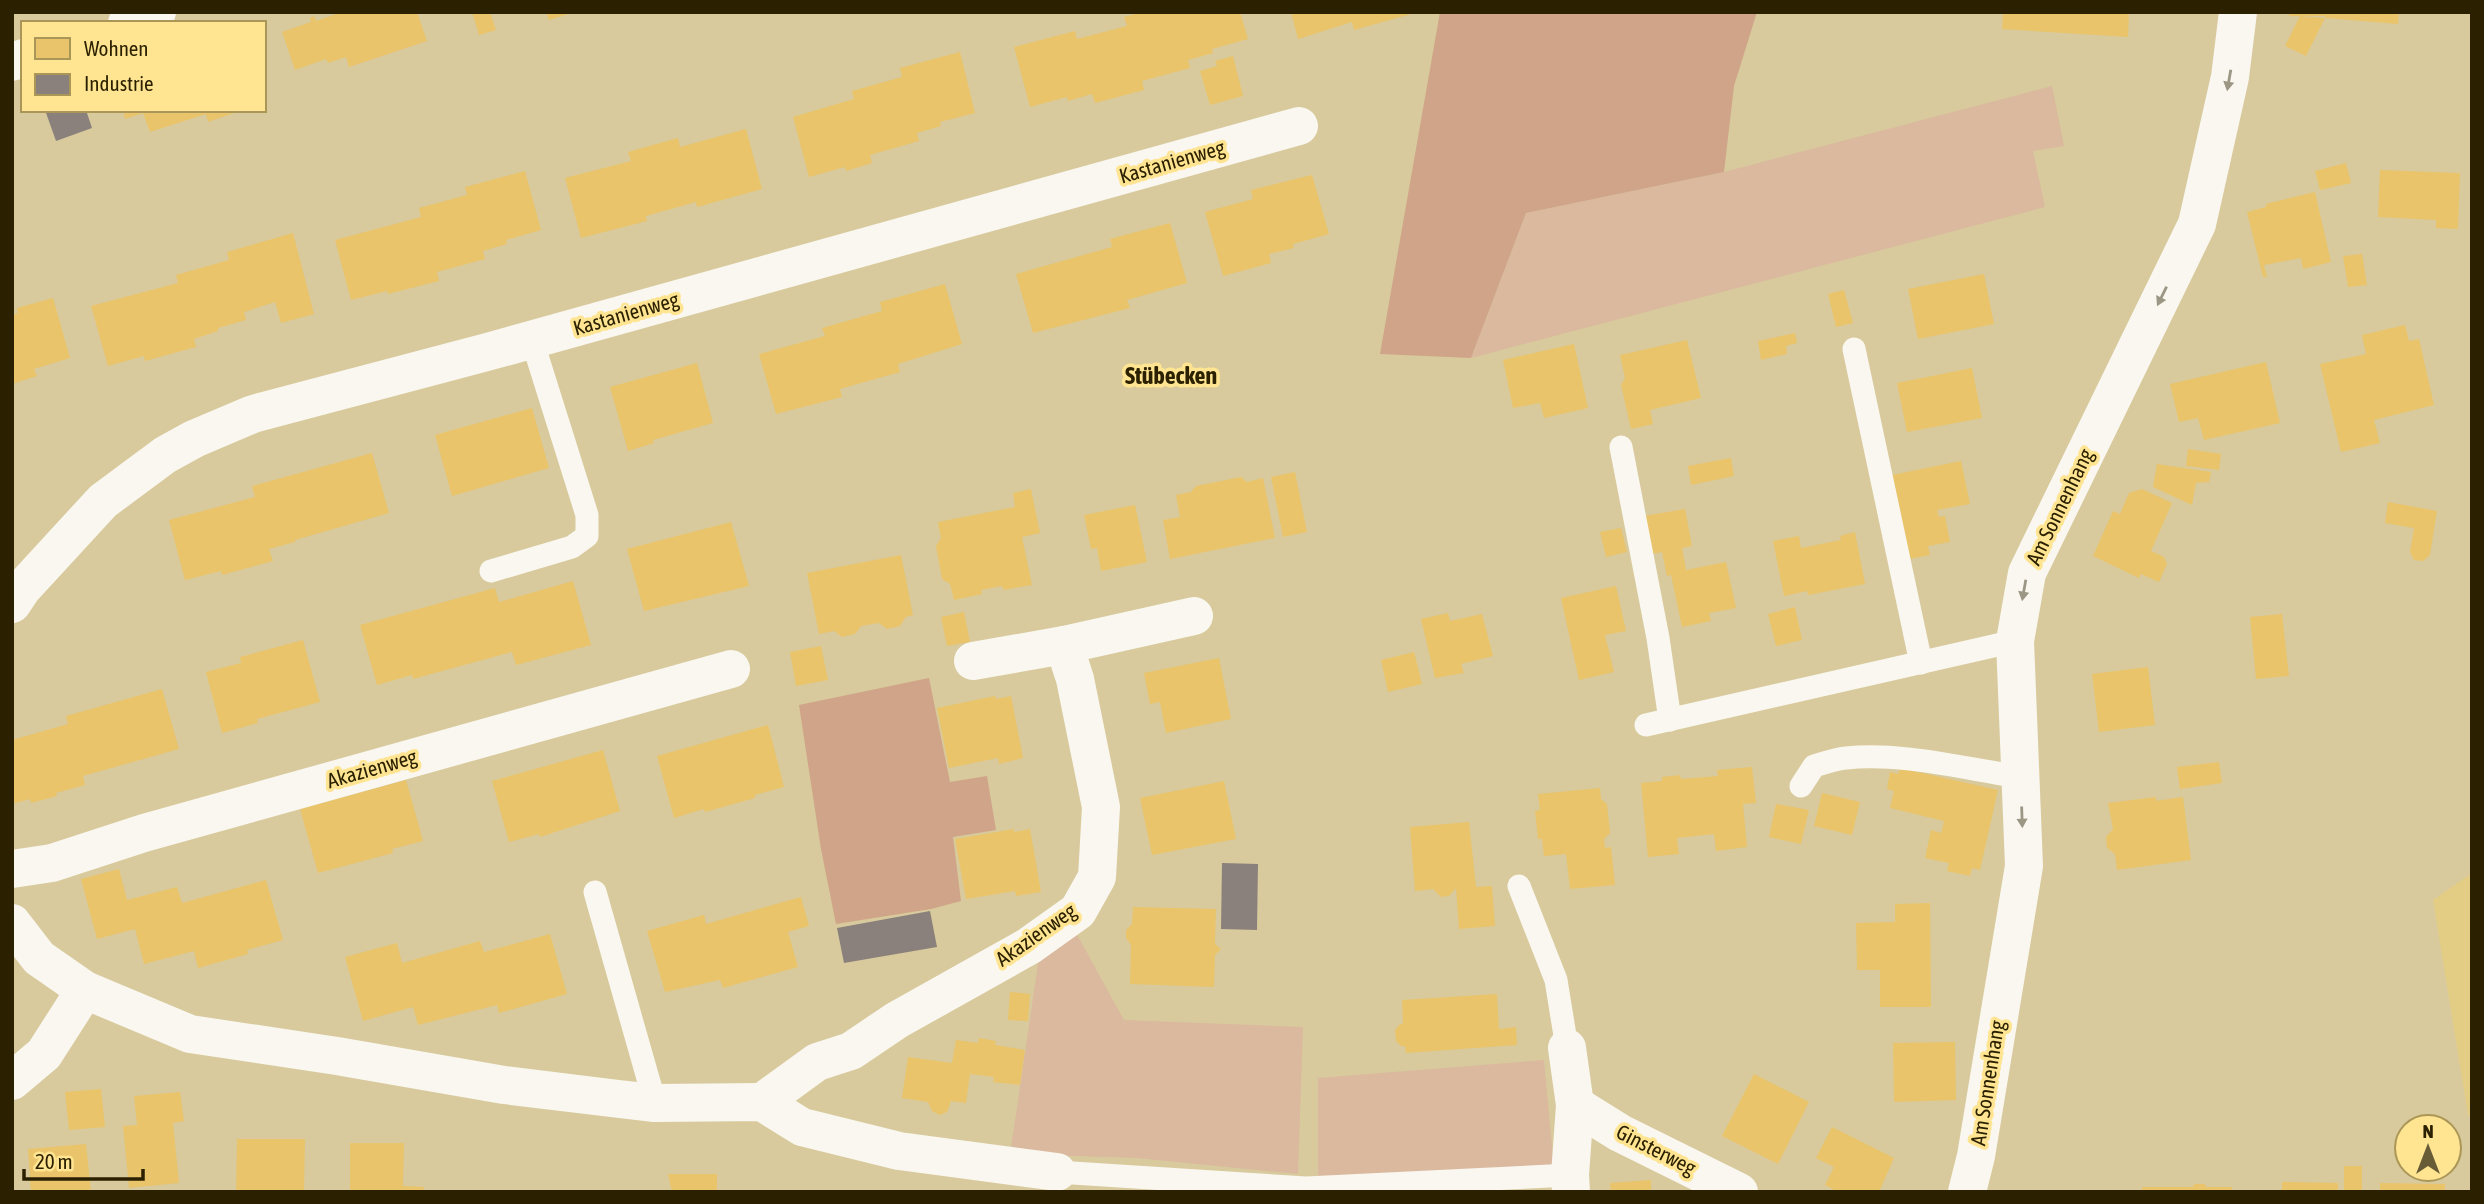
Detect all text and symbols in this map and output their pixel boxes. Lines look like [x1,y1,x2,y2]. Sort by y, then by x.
legend [21,21,266,112]
text: Wohnen [84,36,149,60]
one-way arrow [2223,69,2234,91]
text: Industrie [84,71,154,95]
street label: Kastanienweg [1116,135,1227,188]
one-way arrow [2156,286,2168,306]
street label: Kastanienweg [570,287,681,340]
district label: Stübecken [1125,362,1217,389]
street label: Am Sonnenhang [2021,445,2098,569]
one-way arrow [2018,579,2029,601]
street label: Akazienweg [324,744,419,792]
one-way arrow [2017,806,2028,828]
street label: Akazienweg [991,898,1080,970]
street label: Am Sonnenhang [1965,1019,2009,1147]
north arrow [2393,1113,2463,1183]
street label: Ginsterweg [1613,1119,1700,1179]
text: N [2422,1120,2434,1142]
scale bar [24,1138,144,1182]
text: 20 m [35,1149,73,1173]

